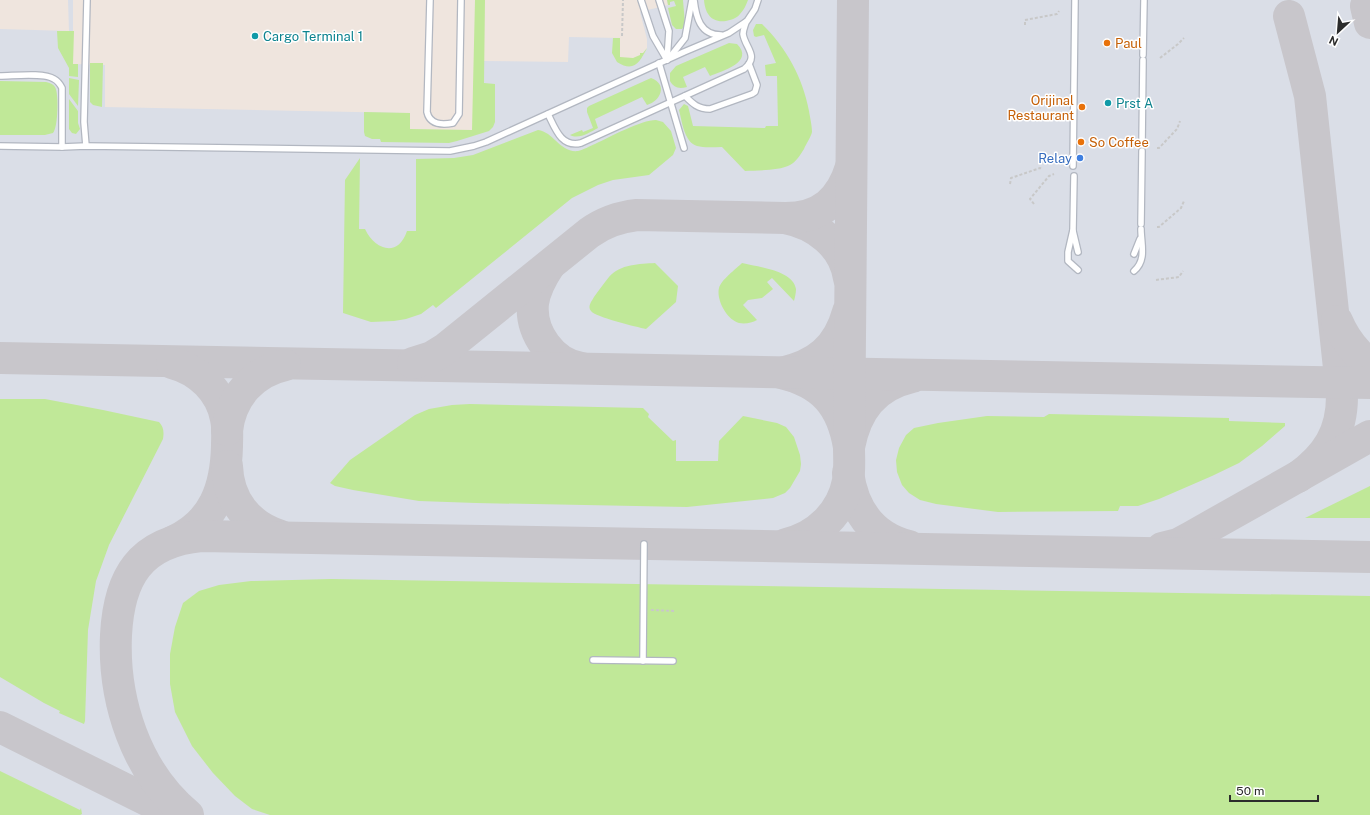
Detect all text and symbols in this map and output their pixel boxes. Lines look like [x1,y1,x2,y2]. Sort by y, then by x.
north arrow [1318,12,1358,52]
place label: Cargo Terminal 1 [263,29,363,44]
marker: Cargo Terminal 1 [250,31,260,41]
text: N [1327,34,1340,48]
place label: Paul [1115,36,1142,51]
marker: Paul [1102,38,1112,48]
place label: Orijinal Restaurant [1008,93,1074,123]
place label: Prst A [1116,96,1153,111]
marker: Prst A [1103,98,1113,108]
marker: Orijinal Restaurant [1077,102,1087,112]
place label: So Coffee [1089,135,1149,150]
marker: So Coffee [1076,137,1086,147]
place label: Relay [1038,151,1072,166]
marker: Relay [1075,153,1085,163]
scale bar [1230,777,1318,803]
text: 50 m [1236,784,1264,798]

